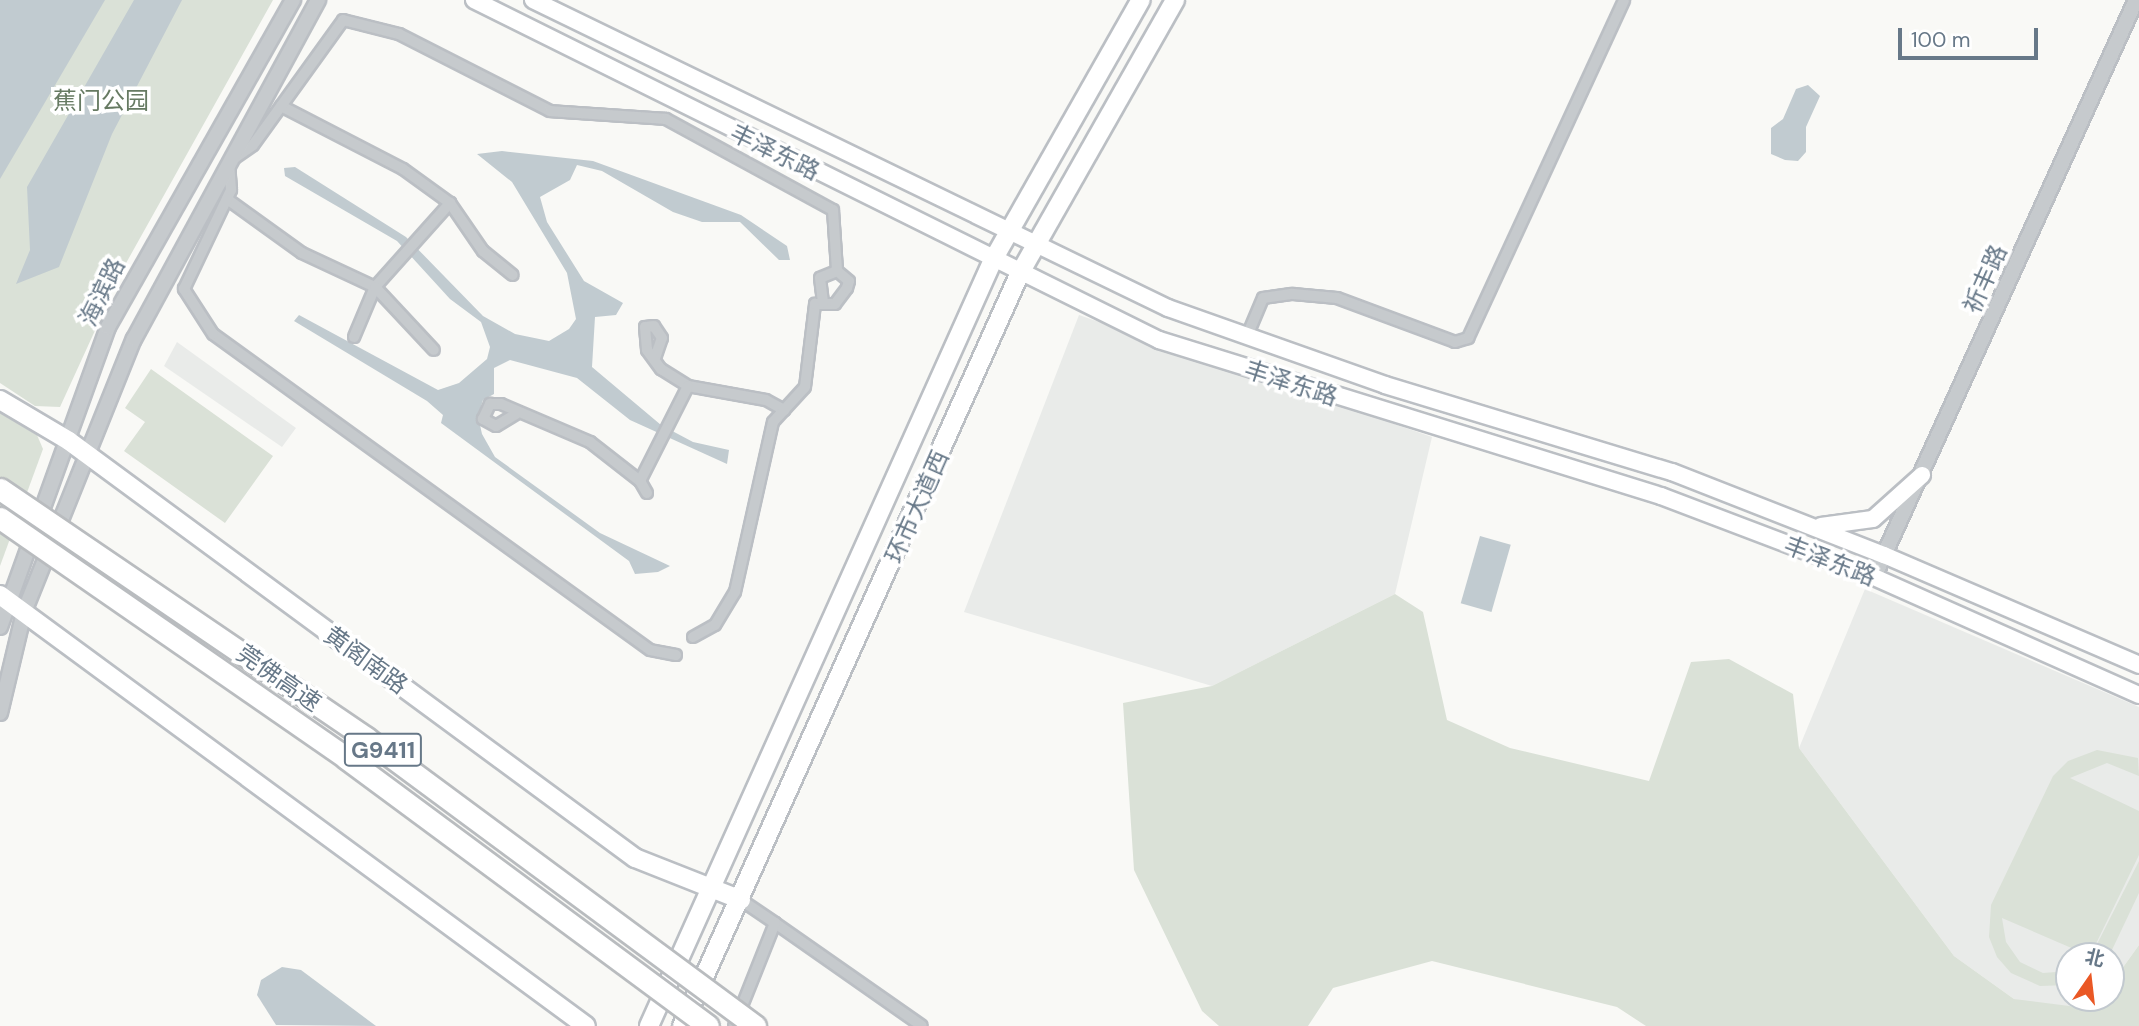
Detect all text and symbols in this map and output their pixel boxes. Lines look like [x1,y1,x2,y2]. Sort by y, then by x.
scale bar [1901,14,2041,58]
text: 100 m [1911,26,1971,54]
park label: 蕉门公园 [53,87,149,115]
street label: 丰泽东路 [726,118,824,186]
street label: 祈丰路 [1957,240,2013,318]
street label: 海滨路 [73,253,131,331]
street label: 丰泽东路 [1241,354,1341,412]
street label: 环市大道西 [879,446,955,568]
street label: 丰泽东路 [1780,530,1880,592]
street label: 黄阁南路 [319,620,413,700]
street label: 莞佛高速 [231,639,327,717]
road number: G9411 [343,730,423,770]
north arrow [2055,942,2125,1012]
text: 北 [2082,944,2107,973]

